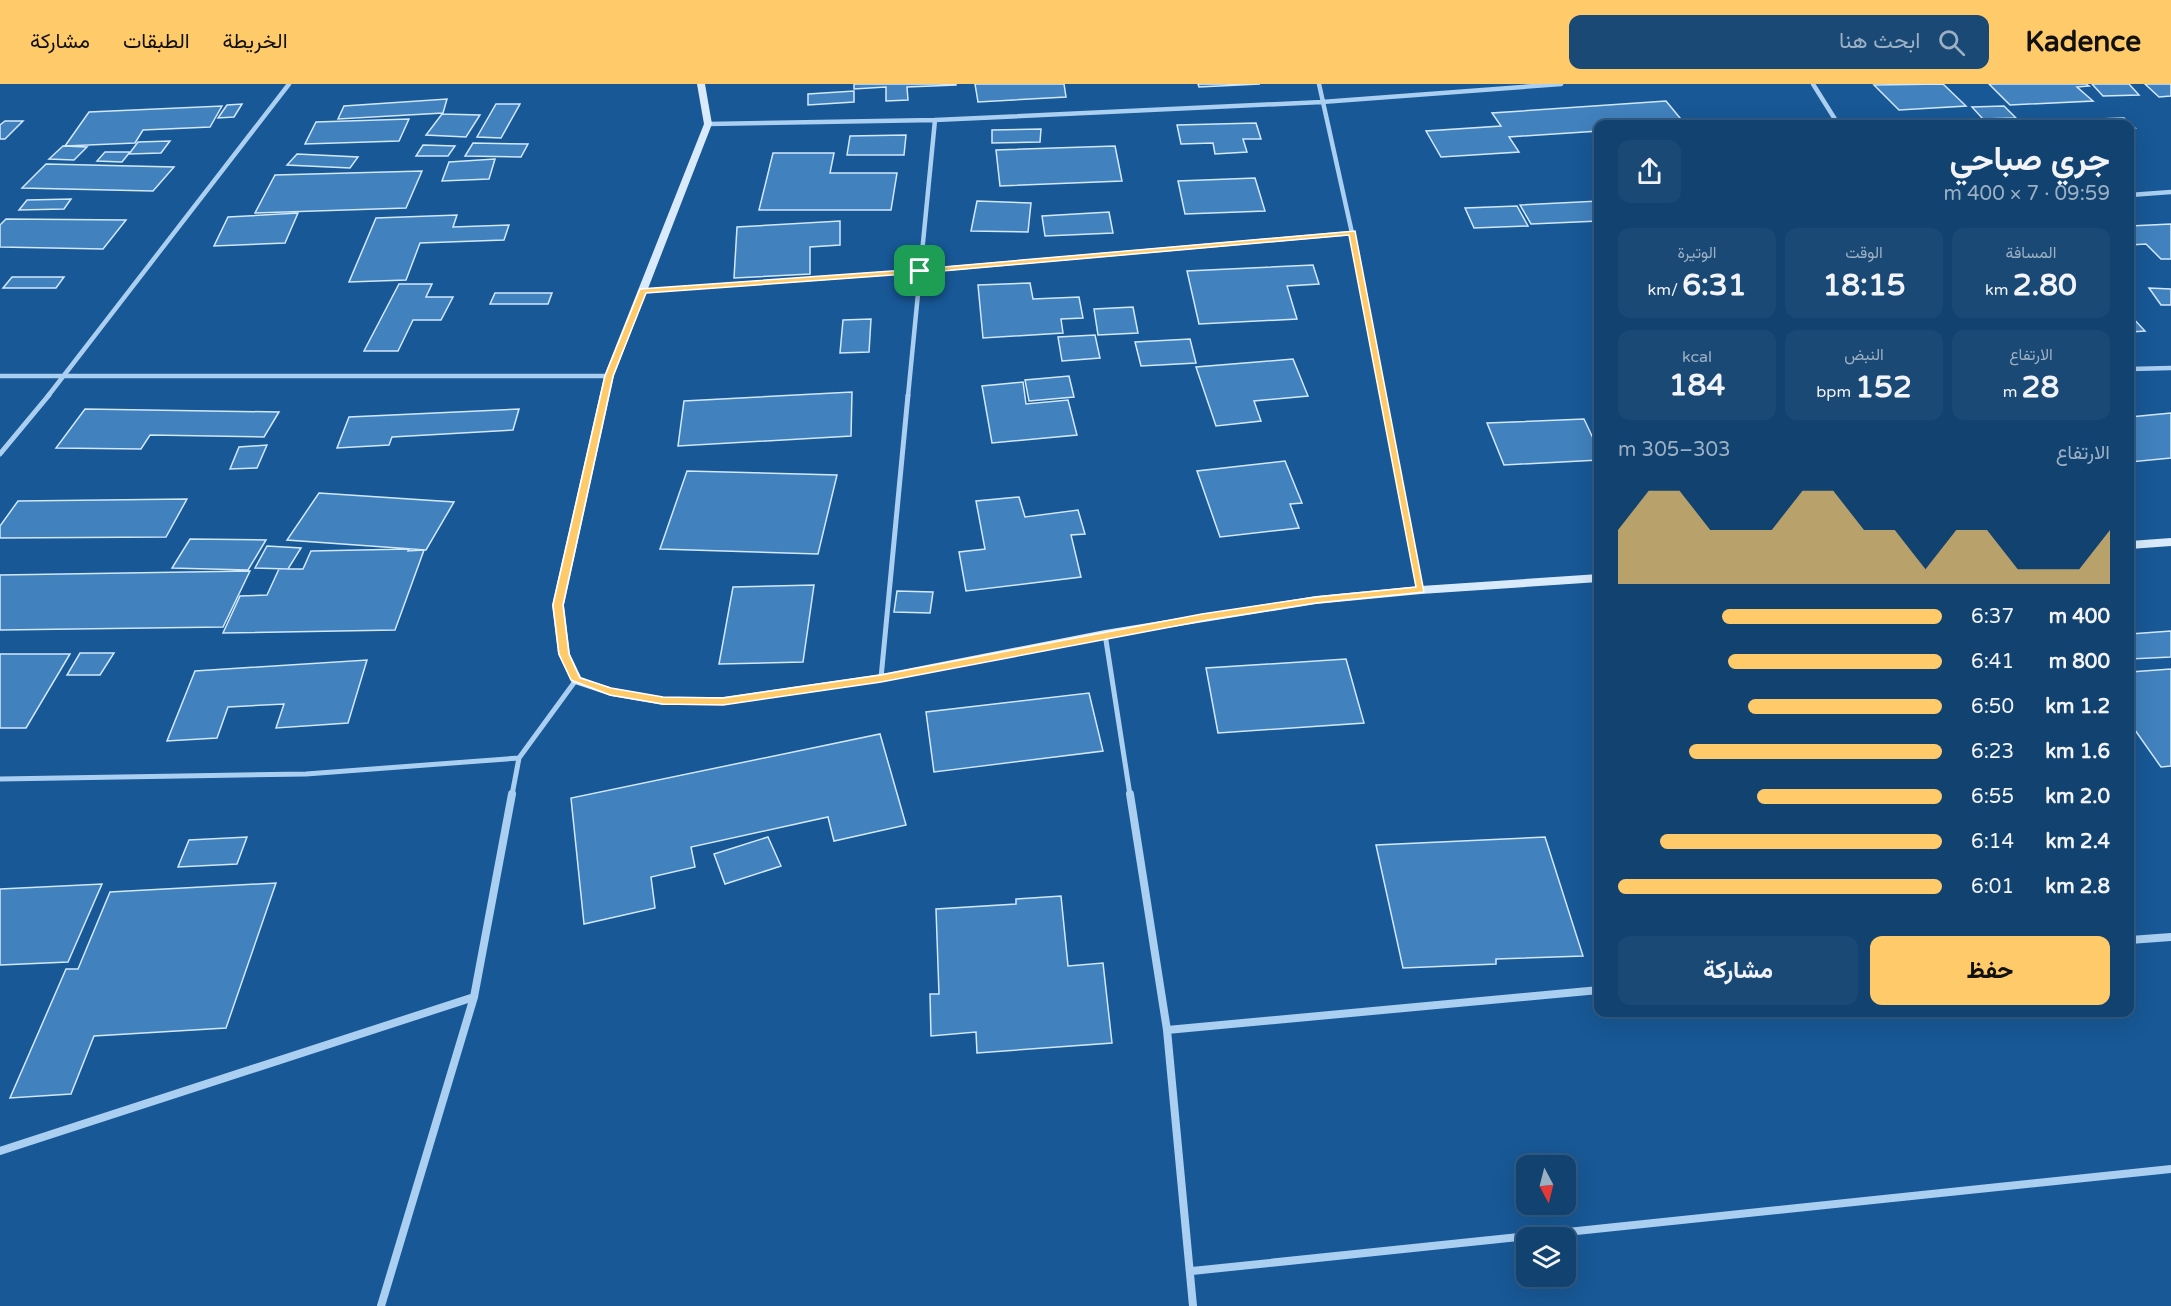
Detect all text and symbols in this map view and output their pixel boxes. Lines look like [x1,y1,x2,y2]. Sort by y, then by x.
search box [1569,15,1989,69]
text: Kadence [2025,25,2141,59]
icon: search [1935,26,1968,59]
text: ابحث هنا [1839,28,1920,54]
text: مشاركة [30,29,90,54]
text: الطبقات [123,29,190,54]
text: الخريطة [223,29,288,54]
button: share [1618,140,1681,203]
text: جري صباحي [1949,140,2110,179]
text: 09:59 · 7 × 400 m [1943,182,2110,206]
text: الوتيرة [1677,243,1717,263]
text: الوقت [1845,243,1883,263]
text: المسافة [2006,243,2056,263]
pin [894,245,945,296]
icon: arrive [903,254,936,287]
text: 6:31 [1682,267,1747,304]
text: 18:15 [1822,267,1906,304]
text: 2.80 [2013,267,2077,304]
text: /km [1648,280,1682,300]
text: km [1985,280,2013,300]
text: النبض [1844,345,1884,365]
text: الارتفاع [2009,345,2053,365]
text: kcal [1682,347,1712,367]
text: 184 [1669,367,1725,404]
text: 152 [1855,369,1912,406]
text: 28 [2022,369,2059,406]
text: bpm [1816,382,1855,402]
text: m [2003,382,2022,402]
text: 303–305 m [1618,438,1731,462]
text: الارتفاع [2056,441,2110,465]
text: 6:37 [1971,605,2014,629]
text: 400 m [2049,605,2110,629]
text: 6:41 [1971,650,2014,674]
text: 800 m [2049,650,2110,674]
text: 6:50 [1971,695,2014,719]
text: 1.2 km [2045,695,2110,719]
text: 6:23 [1971,740,2014,764]
text: 1.6 km [2045,740,2110,764]
text: 6:55 [1971,785,2014,809]
text: 2.0 km [2045,785,2110,809]
text: 6:14 [1971,830,2014,854]
text: 2.4 km [2046,830,2110,854]
text: 6:01 [1971,875,2014,899]
text: 2.8 km [2045,875,2110,899]
button: مشاركة [1618,936,1858,1005]
button: حفظ [1870,936,2110,1005]
north arrow [1516,1155,1576,1215]
map controls [1516,1155,1576,1287]
button: layers [1516,1227,1576,1287]

